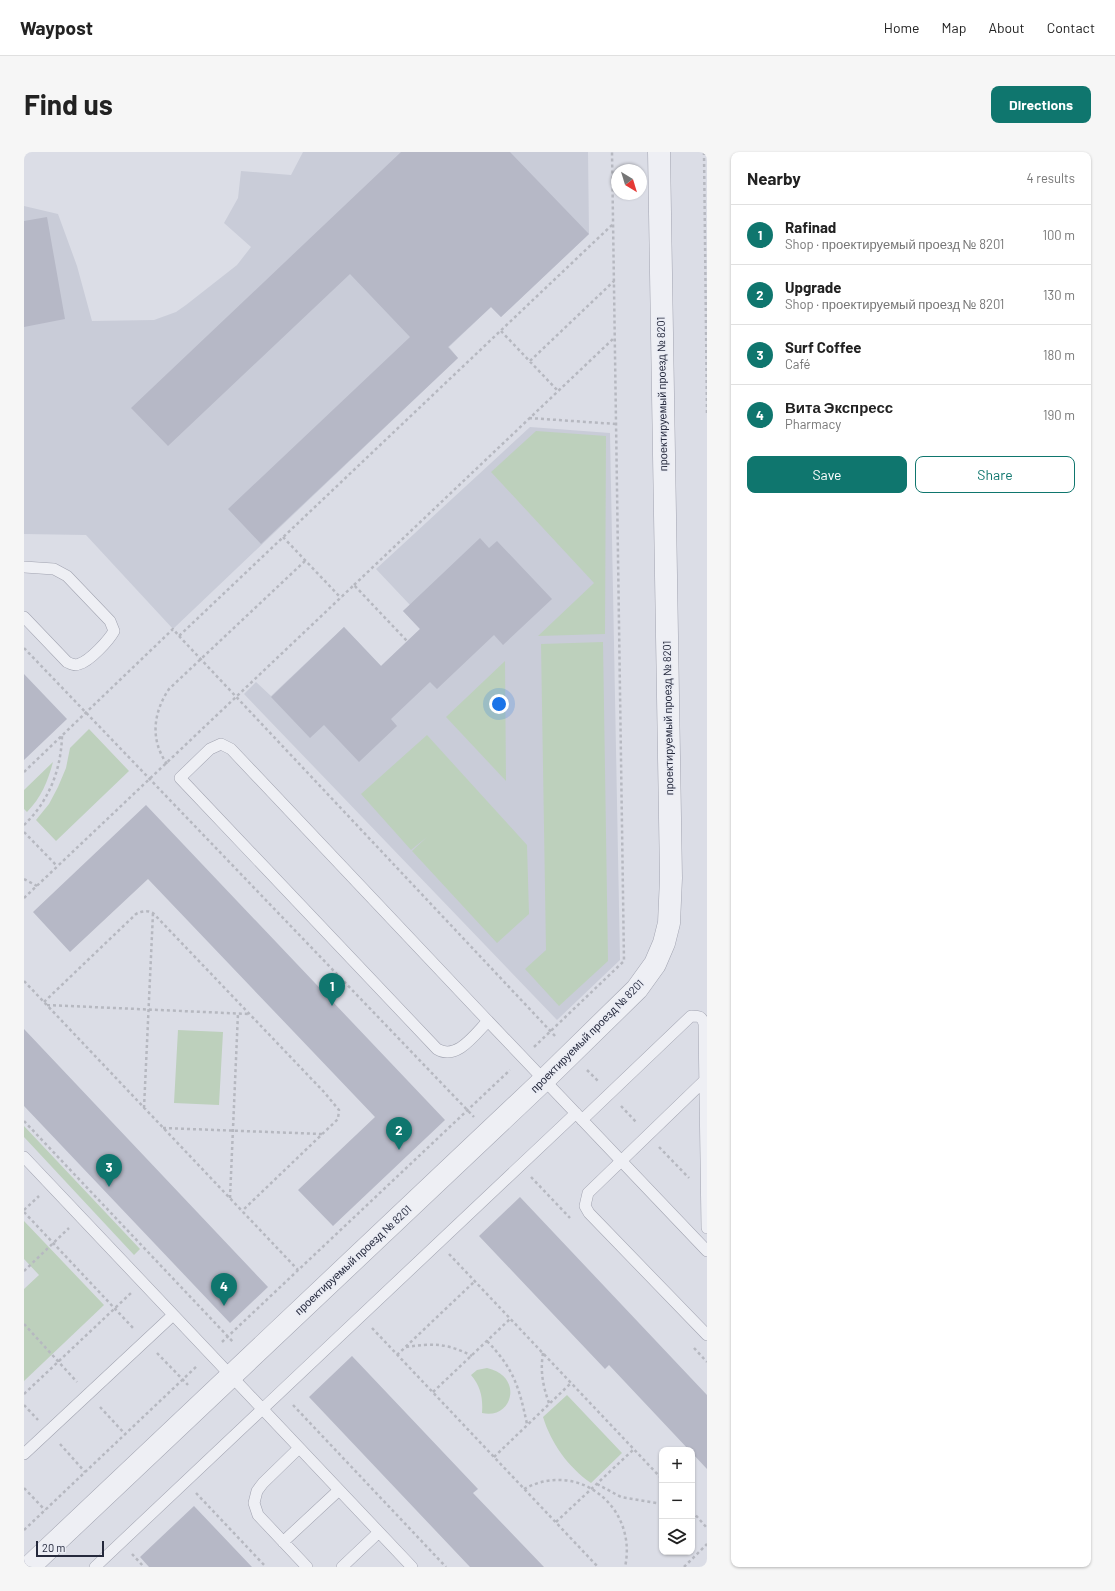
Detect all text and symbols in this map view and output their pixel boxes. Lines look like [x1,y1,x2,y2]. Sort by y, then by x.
text: Waypost [20,16,93,39]
text: Home [884,19,920,36]
text: Map [942,19,966,36]
text: About [988,19,1025,36]
text: Contact [1047,19,1095,36]
button: Directions [991,86,1091,123]
text: Find us [24,87,113,121]
north arrow [611,164,647,200]
text: Nearby [747,168,801,188]
text: 4 results [1027,170,1075,186]
text: Rafinad [785,218,836,236]
text: 1 [758,227,762,243]
text: 100 m [1042,227,1075,243]
text: Shop · проектируемый проезд № 8201 [785,236,1004,252]
text: Upgrade [785,278,842,296]
text: 2 [756,287,764,303]
text: 130 m [1043,287,1075,303]
text: Shop · проектируемый проезд № 8201 [785,296,1004,312]
street label: проектируемый проезд № 8201 [654,317,669,471]
text: Surf Coffee [785,338,862,356]
text: 3 [756,347,764,363]
text: 180 m [1043,347,1075,363]
text: Café [785,356,810,372]
text: Вита Экспресс [785,398,893,416]
text: 4 [756,407,764,423]
text: 190 m [1043,407,1075,423]
text: Pharmacy [785,416,841,432]
button: Save [747,456,907,493]
button: Share [915,456,1075,493]
street label: проектируемый проезд № 8201 [660,641,675,795]
your location [489,694,509,714]
pin: 1 [319,973,345,1006]
street label: проектируемый проезд № 8201 [527,976,646,1095]
pin: 2 [386,1117,412,1150]
pin: 3 [96,1154,122,1187]
street label: проектируемый проезд № 8201 [292,1202,414,1317]
pin: 4 [211,1273,237,1306]
map controls [659,1447,695,1555]
button: + [659,1447,695,1483]
button: − [659,1483,695,1519]
button: layers [659,1519,695,1555]
scale bar [36,1539,104,1558]
text: 20 m [42,1541,65,1554]

